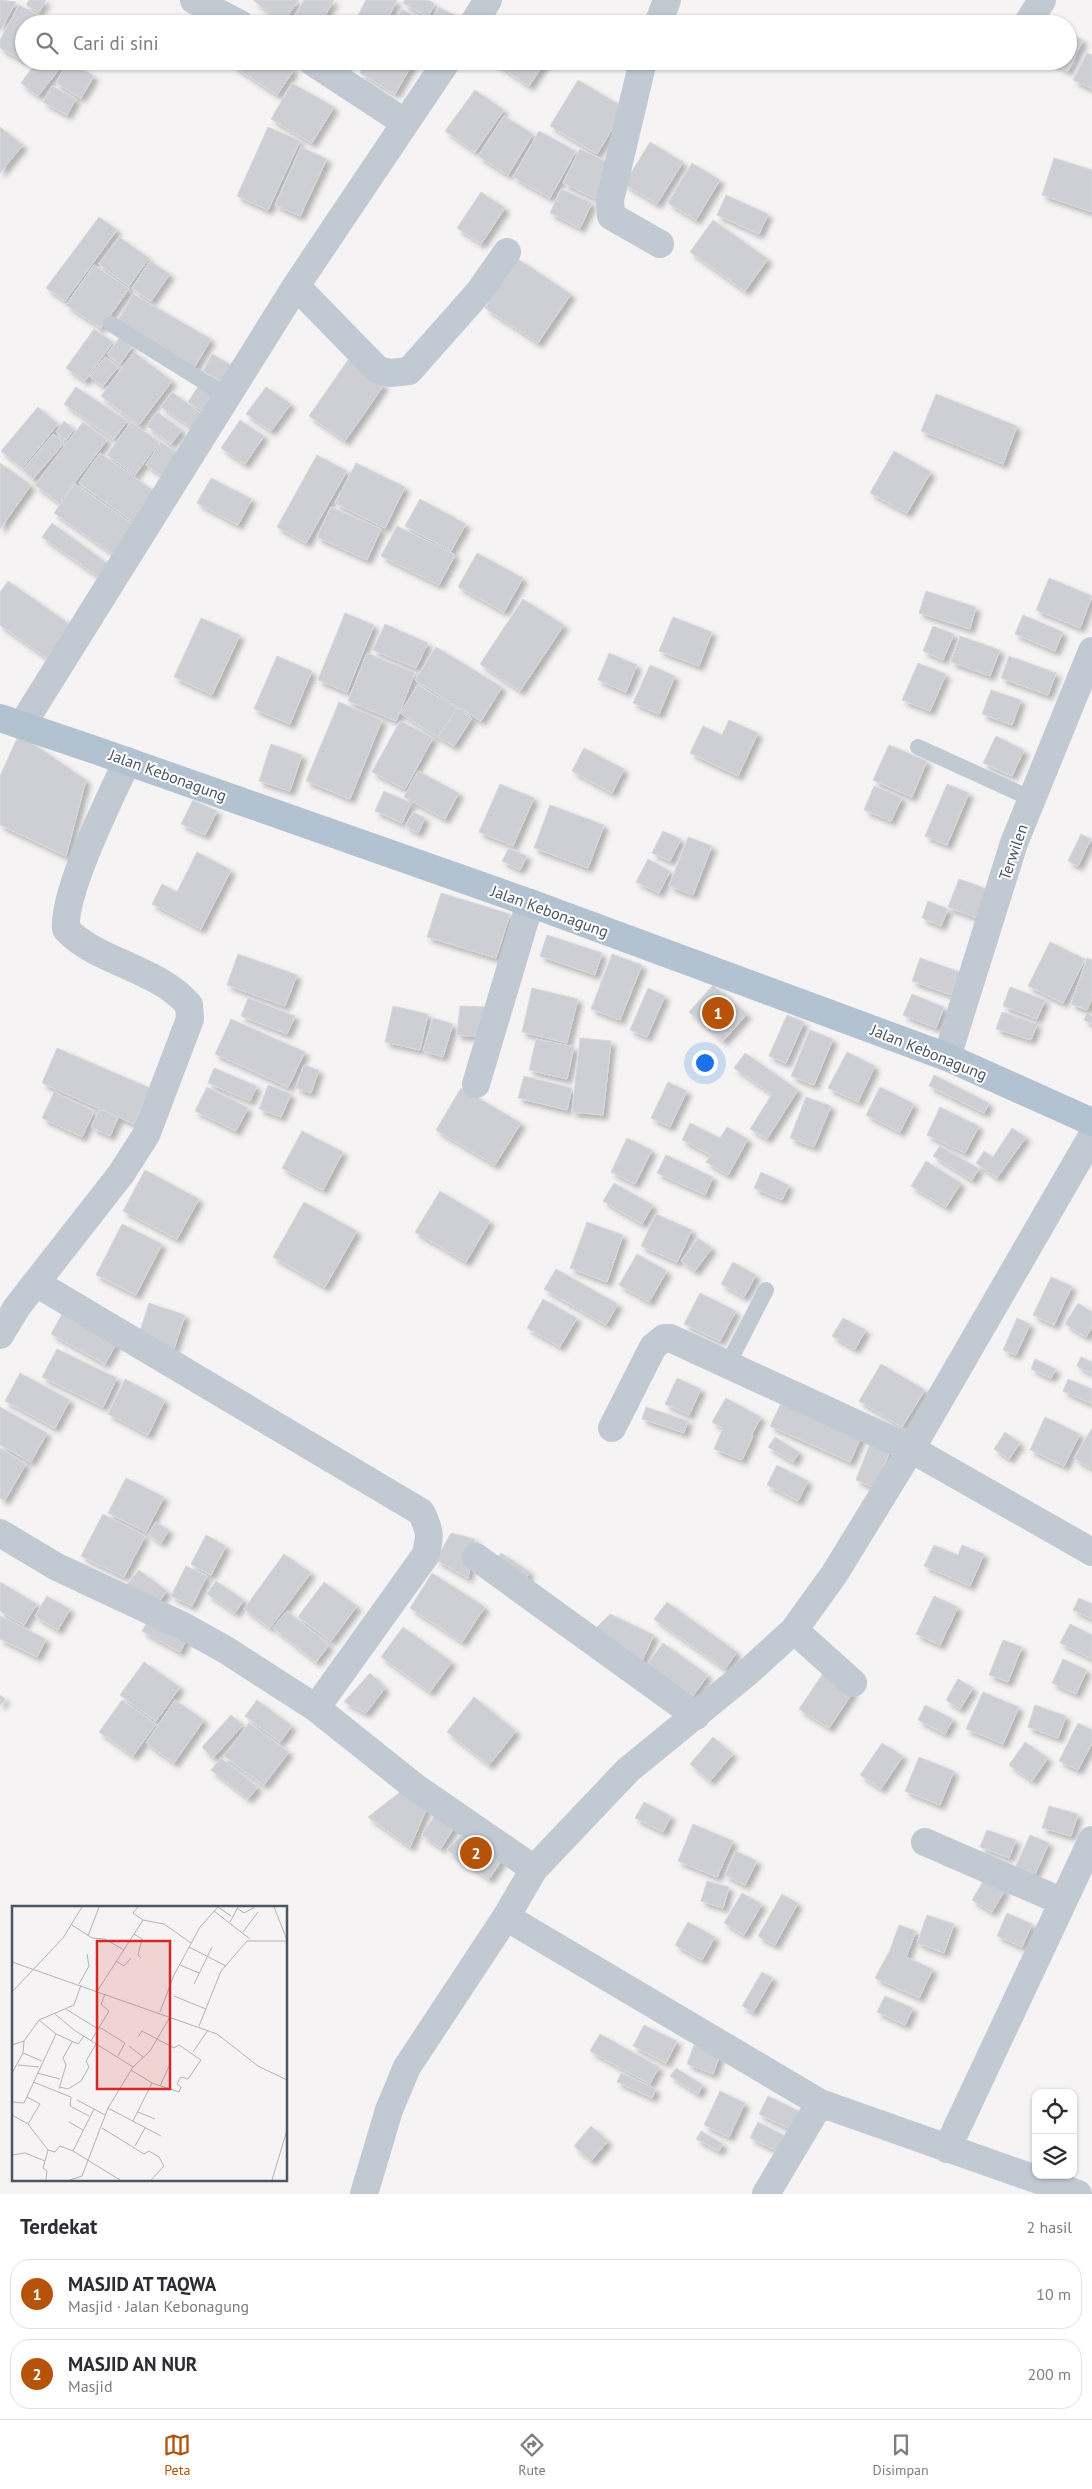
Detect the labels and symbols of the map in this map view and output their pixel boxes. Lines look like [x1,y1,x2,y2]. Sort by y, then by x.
street label: Jalan Kebonagung [105,744,230,806]
street label: Terwilen [994,821,1032,883]
street label: Jalan Kebonagung [487,880,612,942]
pin: 1 [702,994,734,1032]
street label: Jalan Kebonagung [867,1019,990,1084]
your location [692,1050,718,1076]
pin: 2 [460,1834,492,1872]
inset map [12,1906,288,2182]

